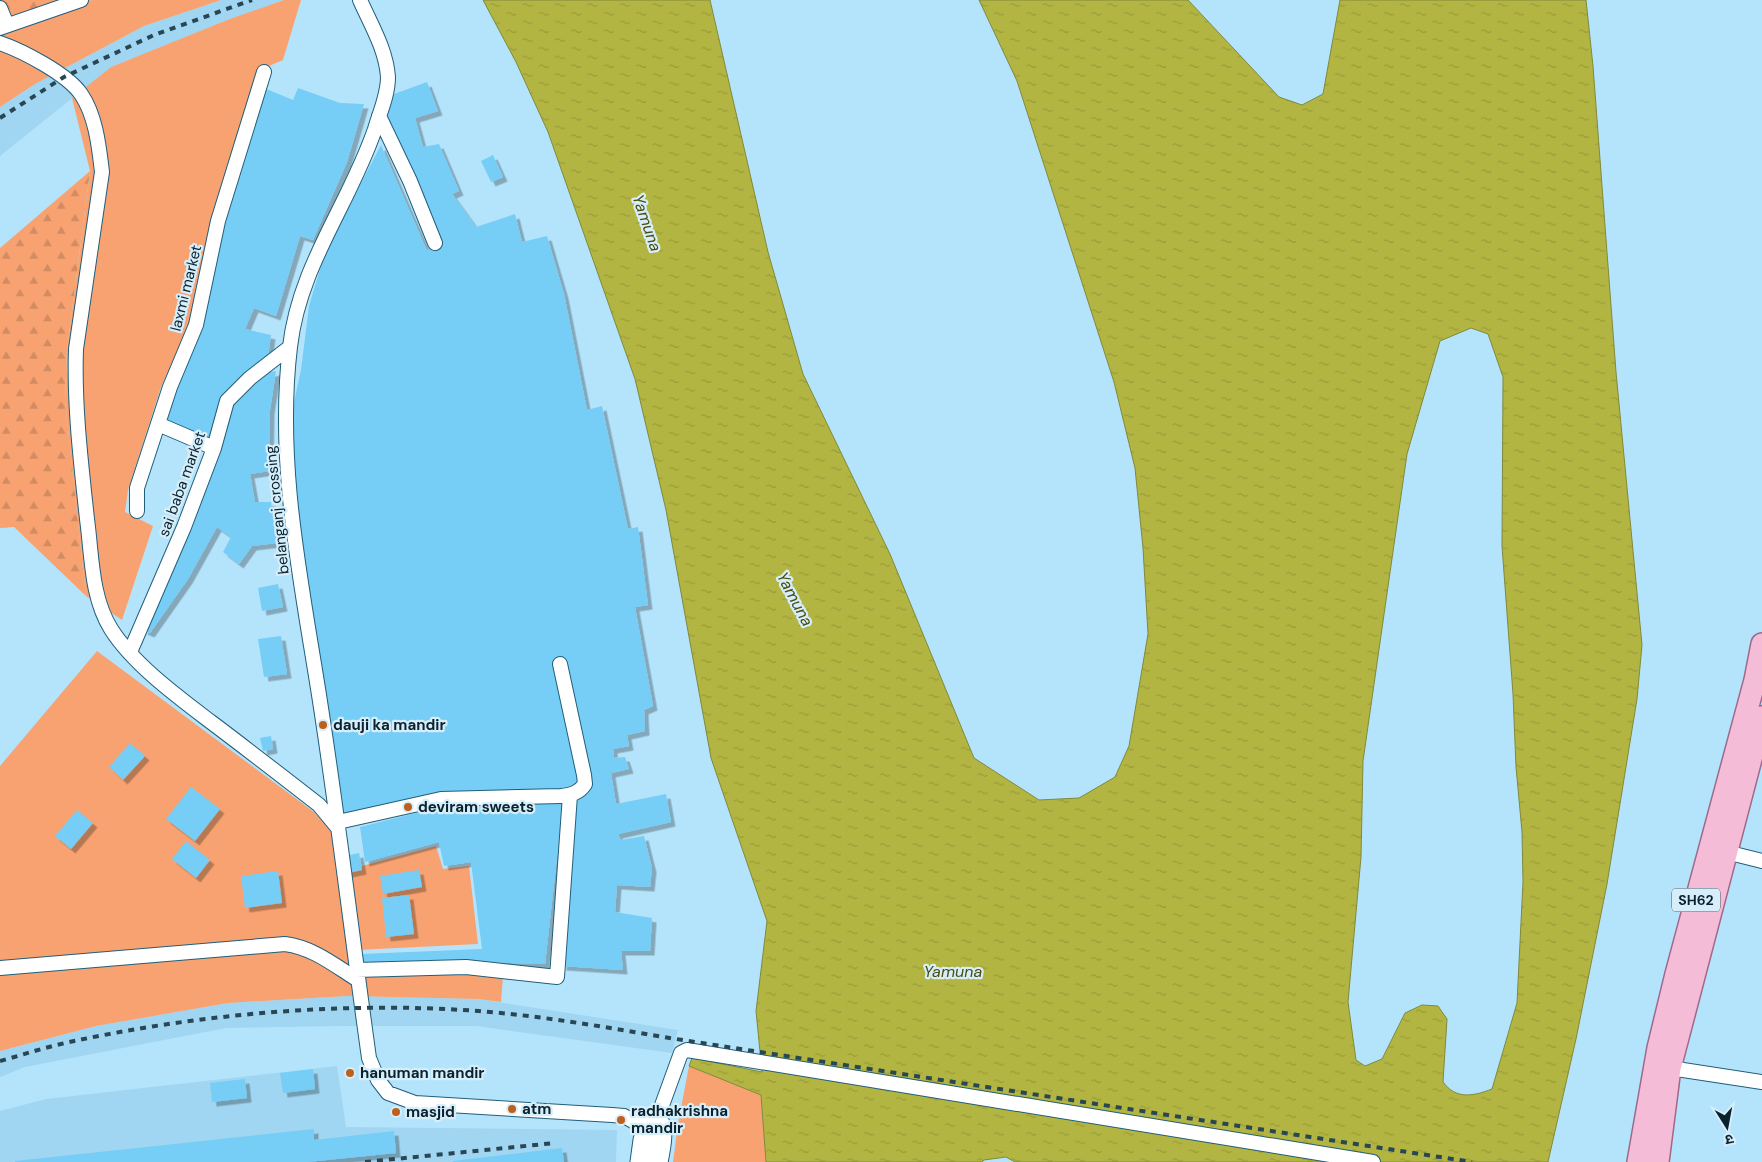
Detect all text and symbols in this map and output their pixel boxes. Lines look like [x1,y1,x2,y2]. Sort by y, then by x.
water label: Yamuna [628,192,667,254]
street label: laxmi market [166,243,206,333]
street label: sai baba market [154,429,210,539]
street label: belanganj crossing [260,445,294,575]
water label: Yamuna [772,568,818,630]
place label: dauji ka mandir [333,715,446,735]
marker: dauji ka mandir [317,719,329,731]
place label: deviram sweets [418,797,534,817]
marker: deviram sweets [402,801,414,813]
road number: SH62 [1672,888,1720,912]
water label: Yamuna [924,961,982,982]
place label: hanuman mandir [360,1063,484,1083]
marker: hanuman mandir [344,1067,356,1079]
place label: atm [522,1099,551,1119]
place label: radhakrishna mandir [631,1101,728,1138]
place label: masjid [406,1102,455,1122]
north arrow [1702,1102,1752,1152]
marker: atm [506,1103,518,1115]
marker: masjid [390,1106,402,1118]
marker: radhakrishna mandir [615,1114,627,1126]
text: उ [1723,1130,1735,1150]

